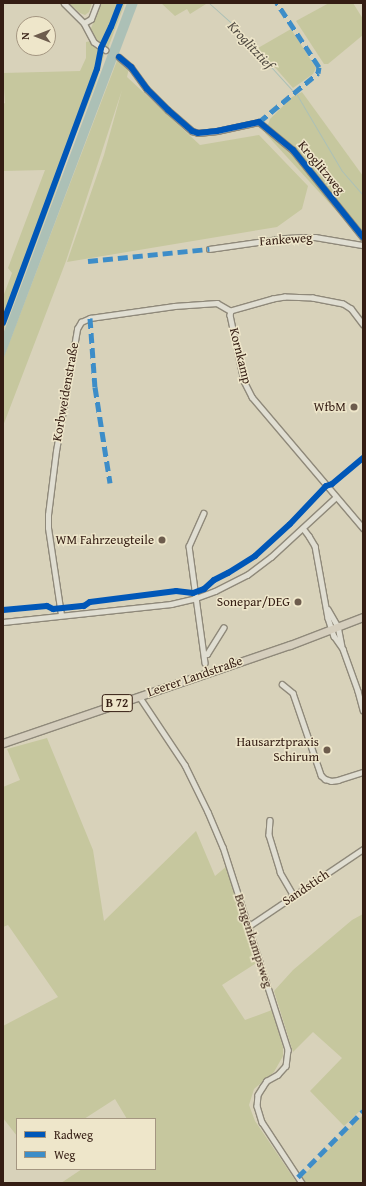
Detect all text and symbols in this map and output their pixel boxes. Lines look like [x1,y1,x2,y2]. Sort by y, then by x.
north arrow [16,16,56,56]
water label: Kroglitztief [225,17,277,73]
text: N [17,32,33,40]
street label: Kroglitzweg [294,138,348,198]
street label: Fankeweg [259,230,313,250]
street label: Kornkamp [225,326,255,386]
street label: Korbweidenstraße [50,341,82,443]
place label: WfbM [313,399,346,415]
marker: WfbM [349,402,359,412]
place label: WM Fahrzeugteile [55,532,154,548]
marker: WM Fahrzeugteile [157,535,167,545]
place label: Sonepar/DEG [217,594,290,610]
marker: Sonepar/DEG [293,597,303,607]
street label: Leerer Landstraße [145,653,245,701]
road number: B 72 [101,693,133,713]
place label: Hausarztpraxis Schirum [236,735,319,766]
marker: Hausarztpraxis Schirum [322,745,332,755]
street label: Sandstich [280,867,332,909]
street label: Bengenkampsweg [230,892,276,990]
legend [16,1118,156,1170]
text: Radweg [54,1126,93,1143]
text: Weg [54,1146,75,1163]

